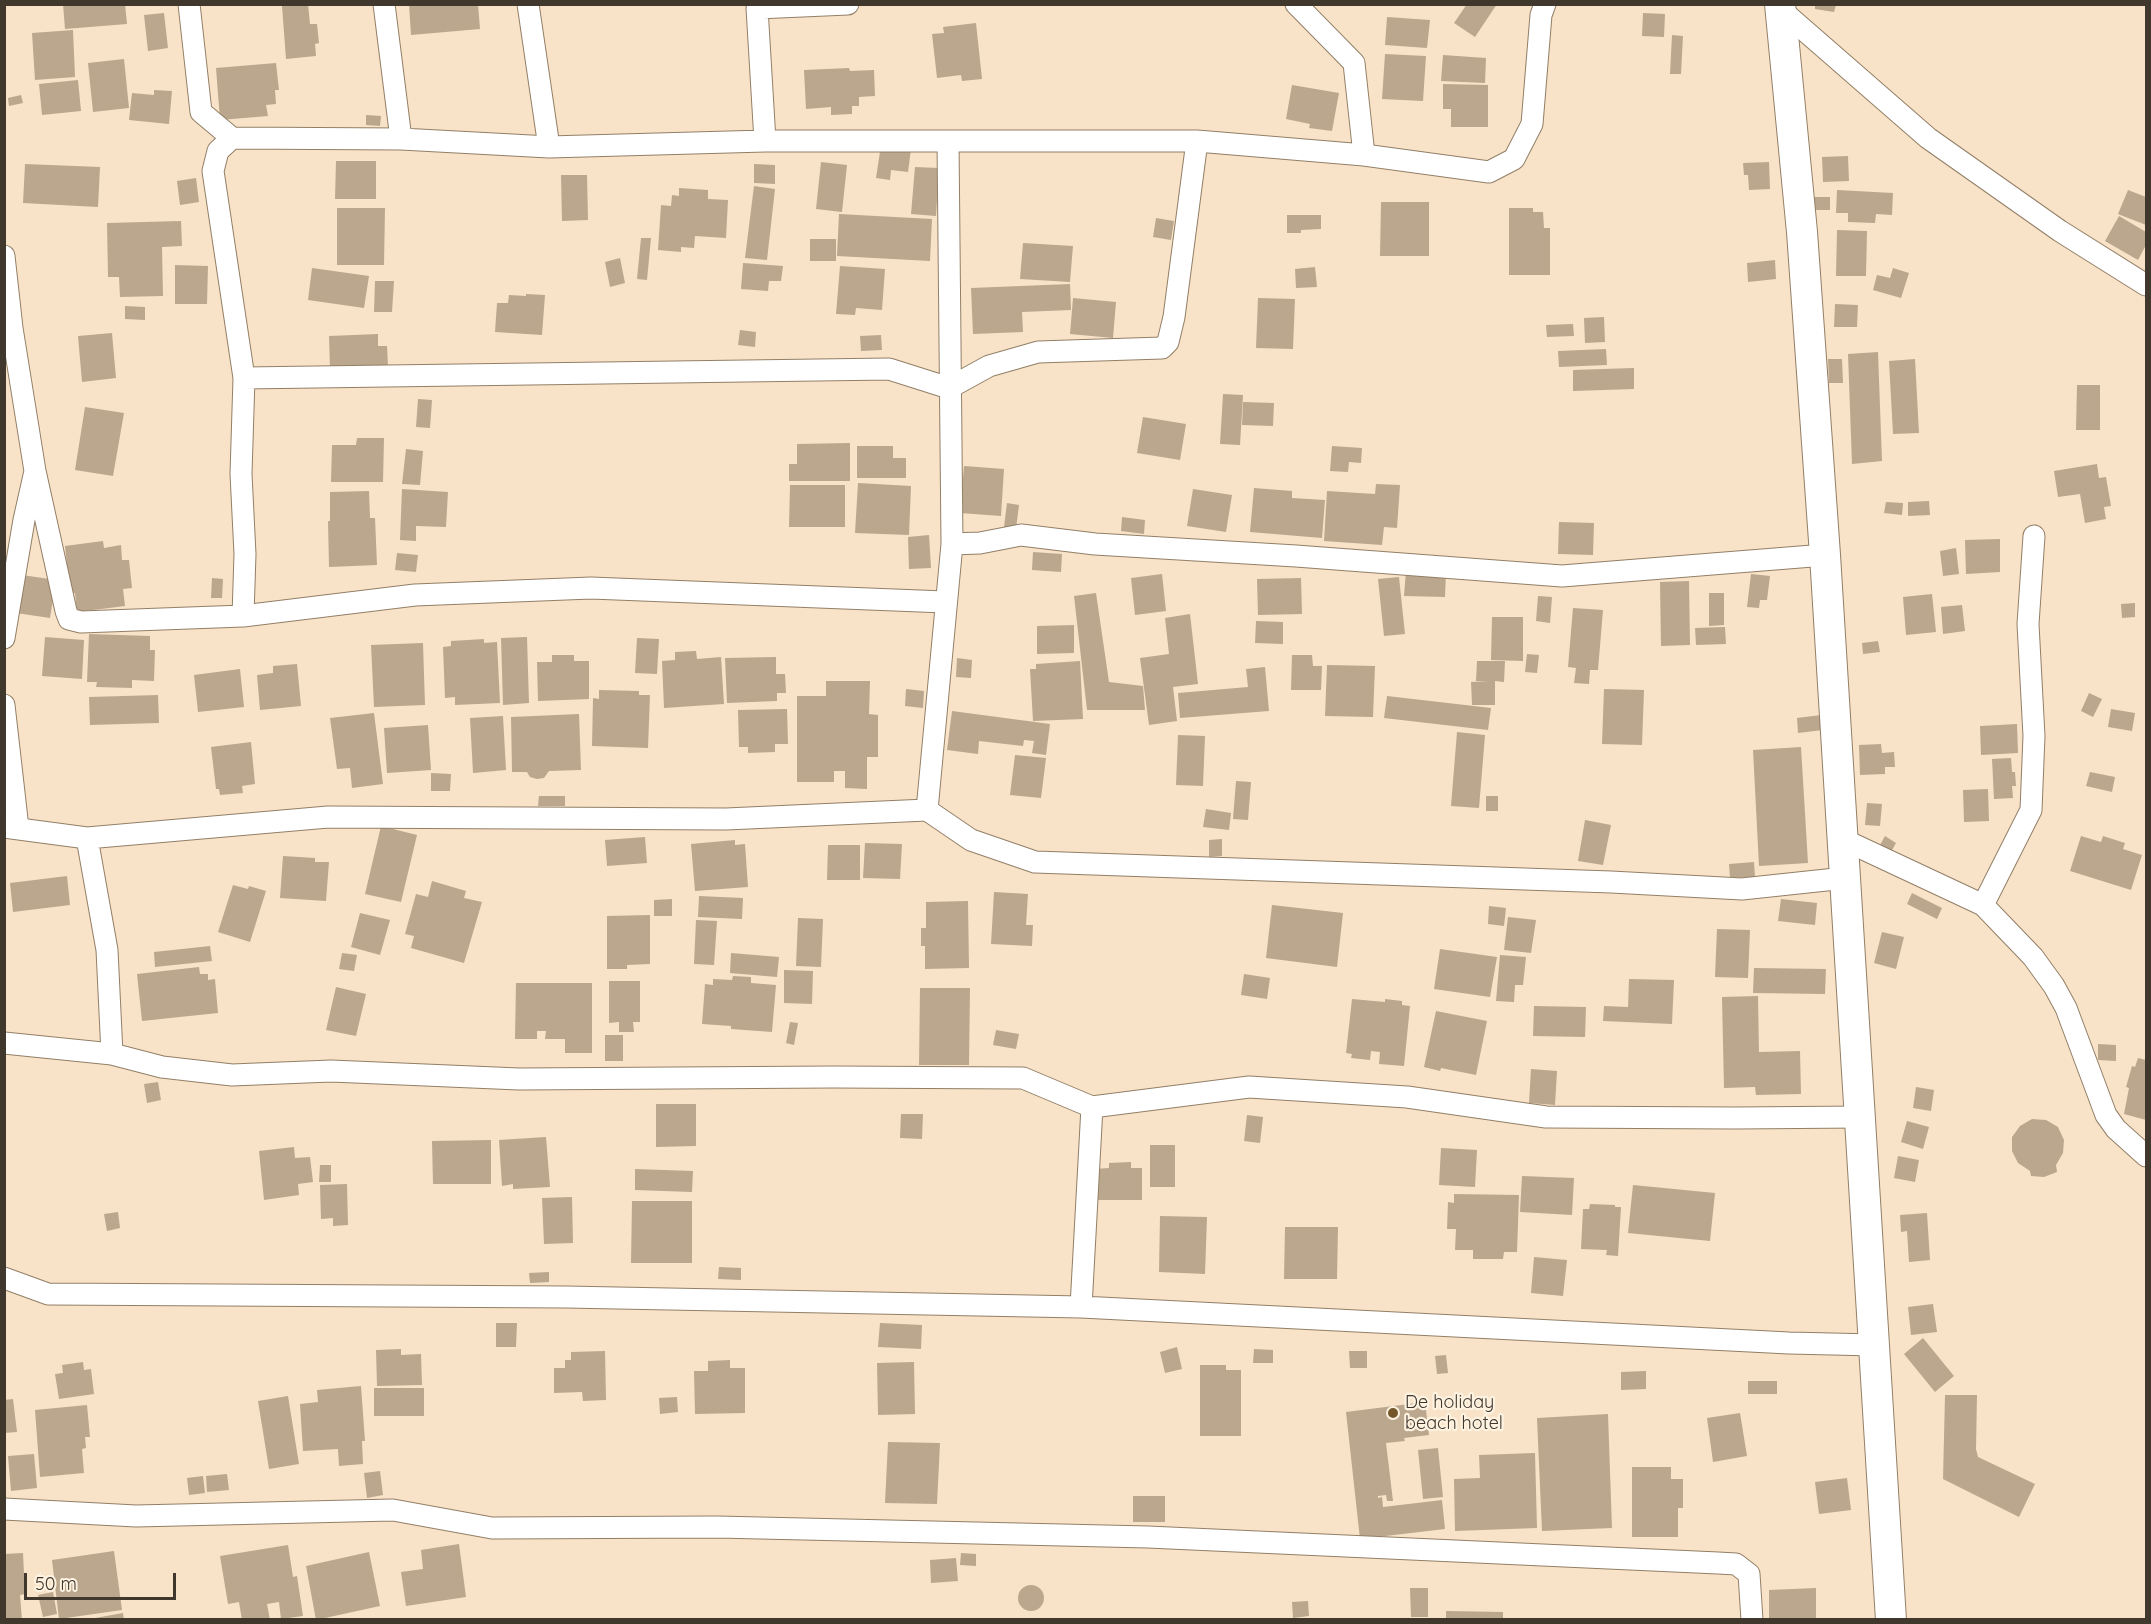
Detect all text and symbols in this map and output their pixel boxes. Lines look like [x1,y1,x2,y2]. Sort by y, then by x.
place label: De holiday beach hotel [1405,1392,1503,1434]
marker: De holiday beach hotel [1386,1406,1400,1420]
scale bar [27,1561,178,1599]
text: 50 m [35,1572,77,1595]

